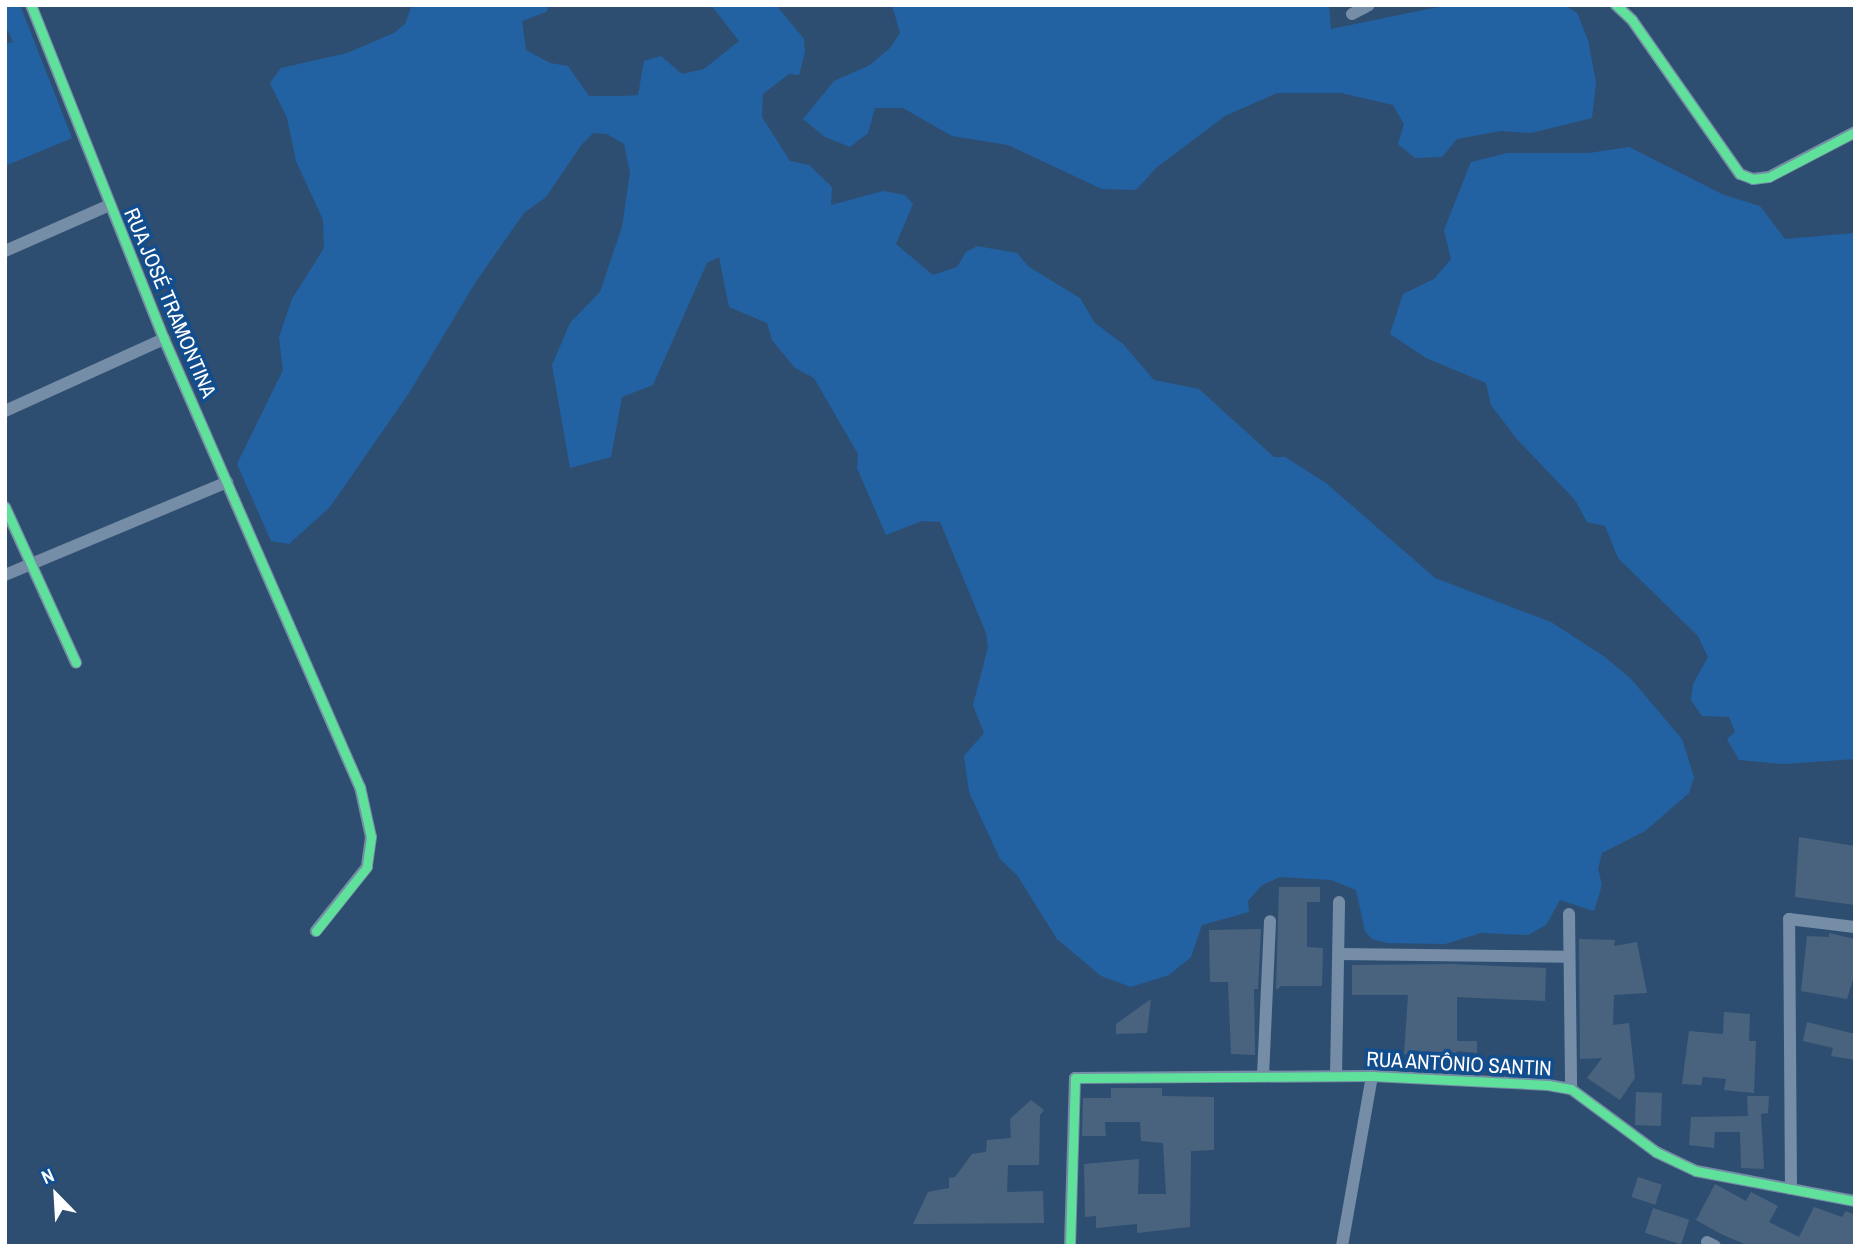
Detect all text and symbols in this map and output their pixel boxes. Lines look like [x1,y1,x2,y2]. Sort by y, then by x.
street label: RUA JOSÉ TRAMONTINA [118,204,222,402]
street label: RUA ANTÔNIO SANTIN [1365,1047,1553,1081]
north arrow [21,1160,91,1230]
text: N [37,1162,58,1190]

